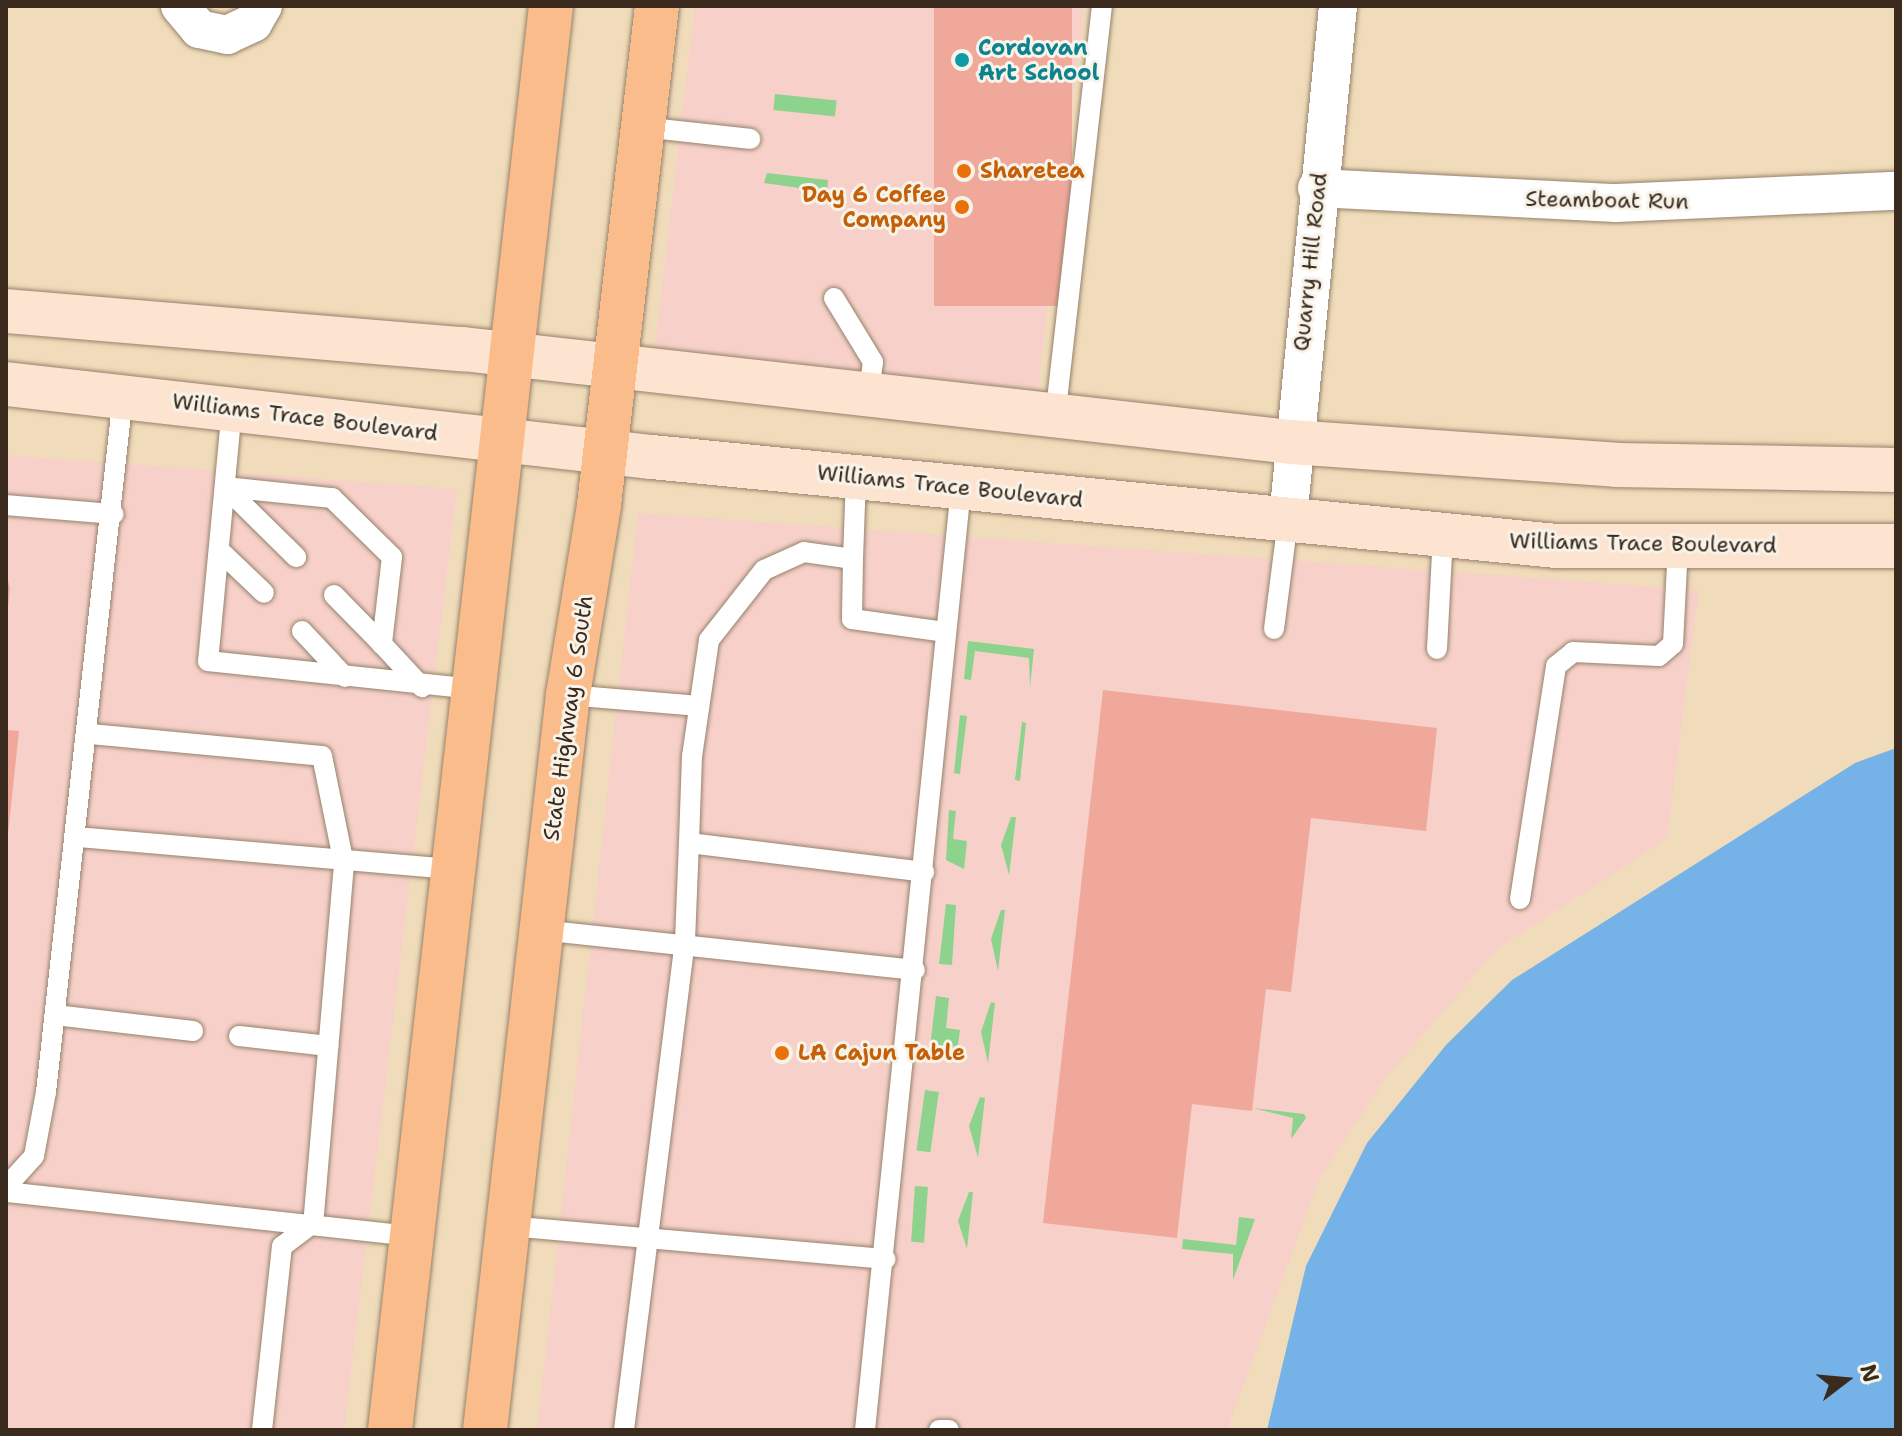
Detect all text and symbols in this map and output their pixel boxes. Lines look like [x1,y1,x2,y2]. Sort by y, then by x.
place label: Cordovan Art School [978,34,1099,86]
marker: Cordovan Art School [953,51,971,69]
place label: Sharetea [980,158,1085,184]
marker: Sharetea [955,162,973,180]
street label: Quarry Hill Road [1287,171,1333,353]
place label: Day 6 Coffee Company [802,181,946,232]
street label: Steamboat Run [1525,185,1689,215]
marker: Day 6 Coffee Company [953,198,971,216]
street label: Williams Trace Boulevard [171,388,439,446]
street label: Williams Trace Boulevard [816,459,1084,513]
street label: Williams Trace Boulevard [1509,527,1777,559]
street label: State Highway 6 South [538,593,598,843]
place label: LA Cajun Table [798,1040,965,1066]
marker: LA Cajun Table [773,1044,791,1062]
north arrow [1806,1340,1886,1420]
text: N [1853,1361,1886,1386]

